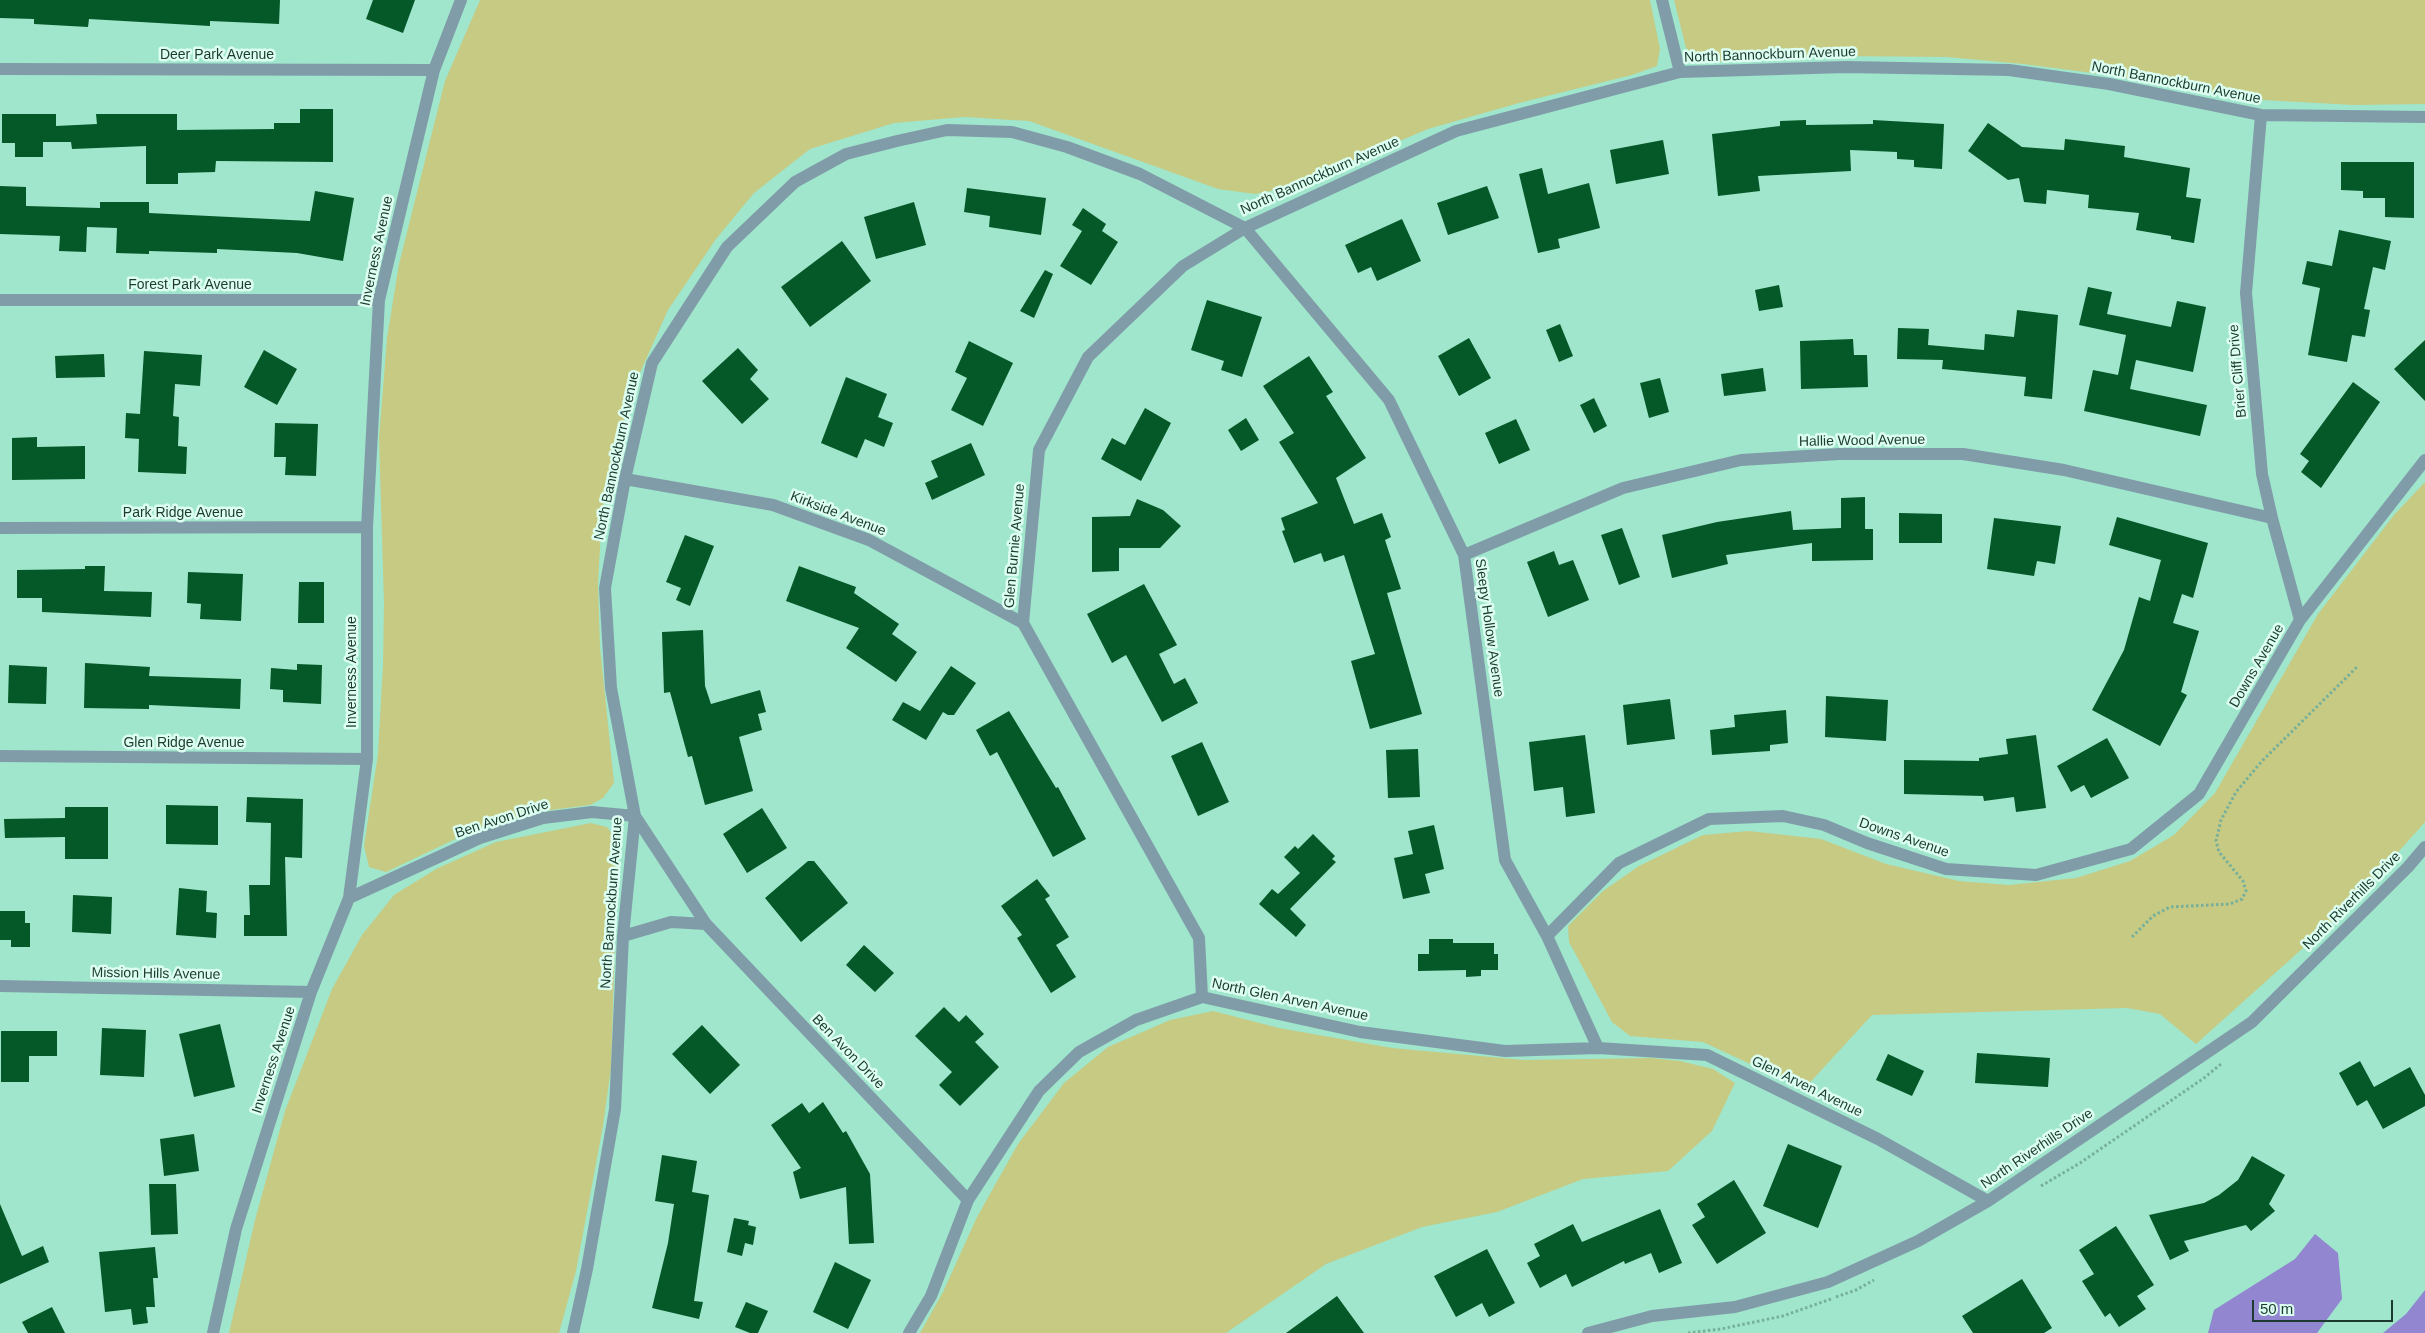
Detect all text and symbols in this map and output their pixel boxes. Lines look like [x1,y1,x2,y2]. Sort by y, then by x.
street label: North Bannockburn Avenue [1684,44,1856,66]
street label: Deer Park Avenue [160,47,274,63]
street label: North Bannockburn Avenue [2090,58,2262,108]
street label: North Bannockburn Avenue [1238,133,1402,219]
street label: Inverness Avenue [357,195,397,307]
street label: Forest Park Avenue [128,277,252,293]
street label: Brier Cliff Drive [2226,324,2250,418]
street label: North Bannockburn Avenue [591,370,643,542]
street label: Hallie Wood Avenue [1799,431,1925,451]
street label: Glen Burnie Avenue [1001,483,1029,609]
street label: Kirkside Avenue [788,488,888,540]
street label: Park Ridge Avenue [123,505,243,521]
street label: Sleepy Hollow Avenue [1471,558,1507,698]
street label: Inverness Avenue [344,616,360,728]
street label: Downs Avenue [2226,621,2288,711]
street label: Glen Ridge Avenue [123,735,245,751]
street label: Ben Avon Drive [453,796,551,842]
street label: Downs Avenue [1857,815,1951,861]
street label: North Bannockburn Avenue [598,817,626,989]
street label: North Riverhills Drive [2300,849,2404,953]
street label: Mission Hills Avenue [91,964,221,984]
street label: North Glen Arven Avenue [1210,975,1370,1025]
street label: Inverness Avenue [249,1004,299,1116]
street label: Ben Avon Drive [808,1011,888,1093]
street label: Glen Arven Avenue [1749,1053,1865,1121]
street label: North Riverhills Drive [1978,1105,2096,1193]
scale bar [2255,1290,2396,1322]
text: 50 m [2260,1300,2293,1317]

